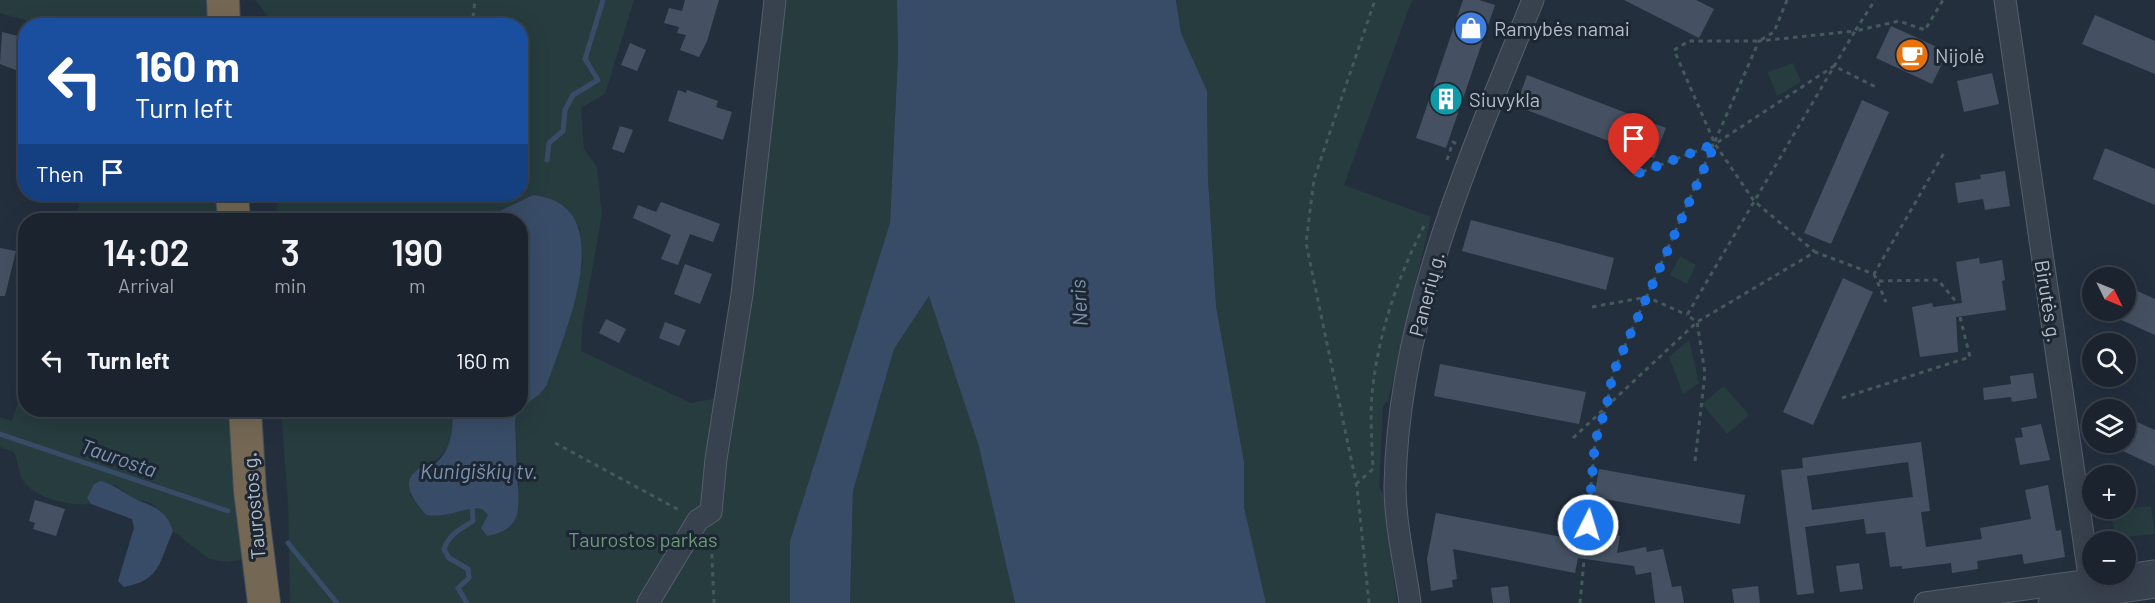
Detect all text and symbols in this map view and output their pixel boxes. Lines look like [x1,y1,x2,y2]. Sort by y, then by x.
shop icon: Ramybės namai [1453,10,1489,46]
place label: Ramybės namai [1494,16,1630,40]
cafe icon: Nijolė [1894,37,1930,73]
text: 160 m [135,40,240,90]
icon: left [36,42,114,120]
place label: Nijolė [1935,43,1985,67]
building icon: Siuvykla [1428,81,1464,117]
place label: Siuvykla [1469,87,1540,111]
text: Turn left [135,91,233,123]
pin [1608,113,1659,175]
icon: arrive [1617,122,1650,155]
icon: arrive [96,156,129,189]
text: Then [36,160,84,186]
text: 14:02 [103,230,189,273]
text: 3 [281,230,300,273]
text: 190 [391,230,443,273]
street label: Panerių g. [1403,249,1449,339]
street label: Birutės g. [2031,258,2067,344]
north arrow [2082,267,2136,321]
map controls [2082,267,2136,585]
text: Arrival [118,273,174,297]
text: min [274,273,307,297]
text: m [409,273,426,297]
water label: Neris [1064,279,1092,327]
button: search [2082,333,2136,387]
icon: left [36,344,69,377]
text: Turn left [87,347,170,373]
text: 160 m [456,347,510,373]
button: layers [2082,399,2136,453]
water label: Taurosta [78,432,160,482]
street label: Taurostos g. [236,451,270,561]
water label: Kunigiškių tv. [420,458,538,483]
button: + [2082,465,2136,519]
position arrow [1556,493,1620,557]
park label: Taurostos parkas [568,527,718,551]
button: − [2082,531,2136,585]

